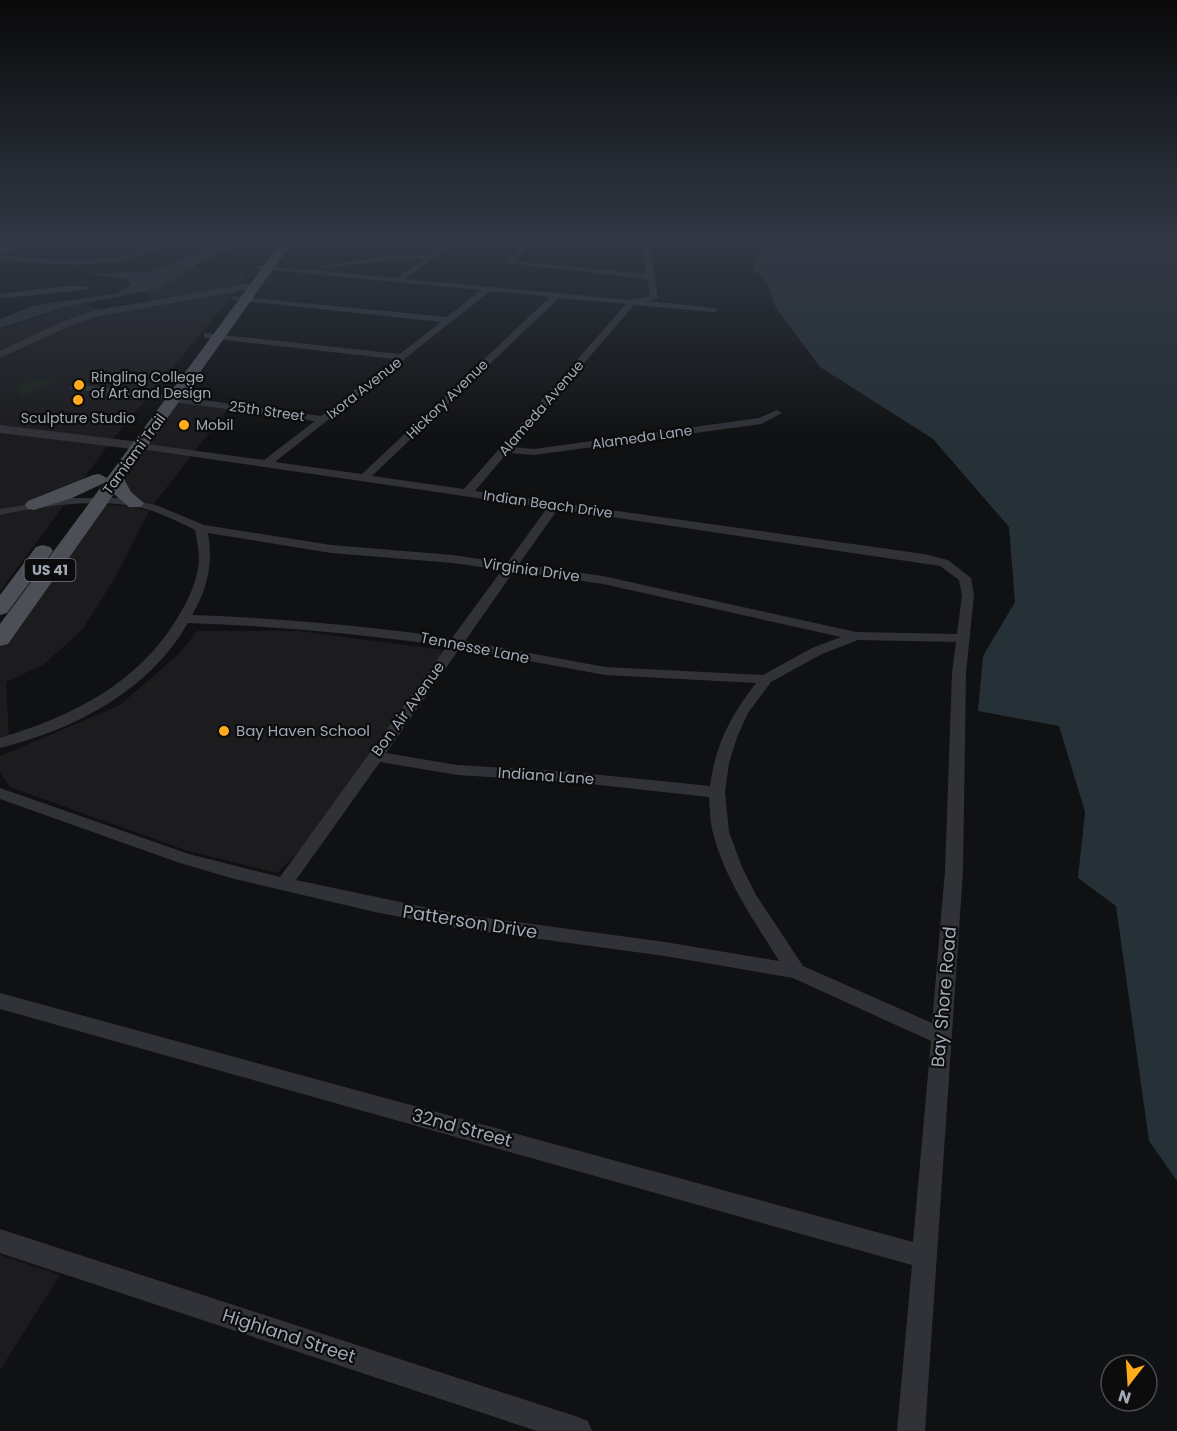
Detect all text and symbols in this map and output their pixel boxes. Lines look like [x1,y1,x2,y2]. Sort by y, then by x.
street label: Ixora Avenue [322,352,406,424]
street label: Hickory Avenue [401,354,493,443]
street label: Alameda Avenue [494,356,588,460]
place label: Ringling College of Art and Design [91,367,211,403]
marker: Ringling College of Art and Design [72,378,86,392]
marker: Sculpture Studio [71,393,85,407]
street label: 25th Street [228,396,306,426]
place label: Sculpture Studio [21,408,135,428]
street label: Tamiami Trail [98,410,170,498]
place label: Mobil [196,415,233,435]
marker: Mobil [177,418,191,432]
street label: Alameda Lane [590,420,694,454]
street label: Indian Beach Drive [482,485,614,523]
street label: Virginia Drive [481,552,581,587]
road number: US 41 [25,559,76,581]
street label: Tennesse Lane [419,627,531,668]
street label: Bon Air Avenue [366,657,449,760]
place label: Bay Haven School [236,720,370,741]
marker: Bay Haven School [217,724,231,738]
street label: Indiana Lane [497,762,595,789]
street label: Patterson Drive [401,899,539,944]
street label: Bay Shore Road [925,926,962,1068]
street label: 32nd Street [410,1102,515,1153]
street label: Highland Street [219,1302,359,1369]
north arrow [1099,1353,1159,1413]
text: N [1116,1384,1134,1410]

